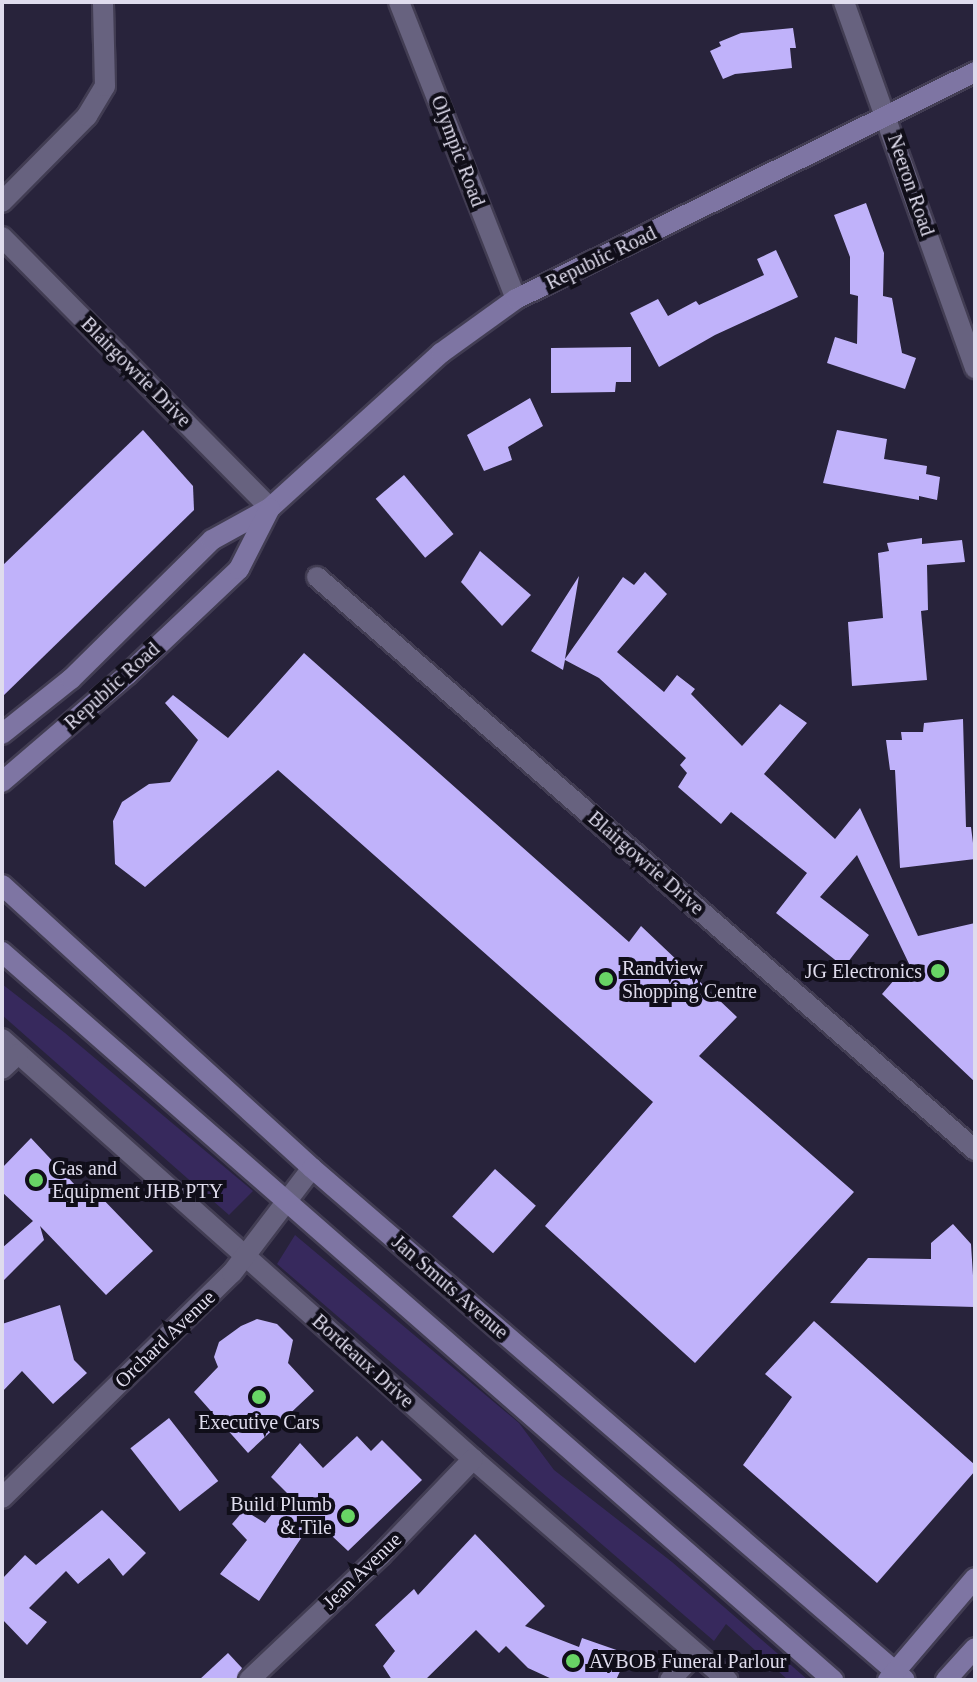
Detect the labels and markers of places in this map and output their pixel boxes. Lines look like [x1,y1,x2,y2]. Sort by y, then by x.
place label: Randview Shopping Centre [622,956,757,1003]
place label: JG Electronics [805,959,922,983]
marker: JG Electronics [929,962,947,980]
marker: Randview Shopping Centre [597,970,615,988]
place label: Gas and Equipment JHB PTY [52,1156,223,1203]
marker: Gas and Equipment JHB PTY [27,1171,45,1189]
marker: Executive Cars [250,1388,268,1406]
place label: Executive Cars [198,1410,320,1434]
place label: Build Plumb & Tile [230,1492,332,1539]
marker: Build Plumb & Tile [339,1507,357,1525]
place label: AVBOB Funeral Parlour [589,1649,786,1673]
marker: AVBOB Funeral Parlour [564,1652,582,1670]

